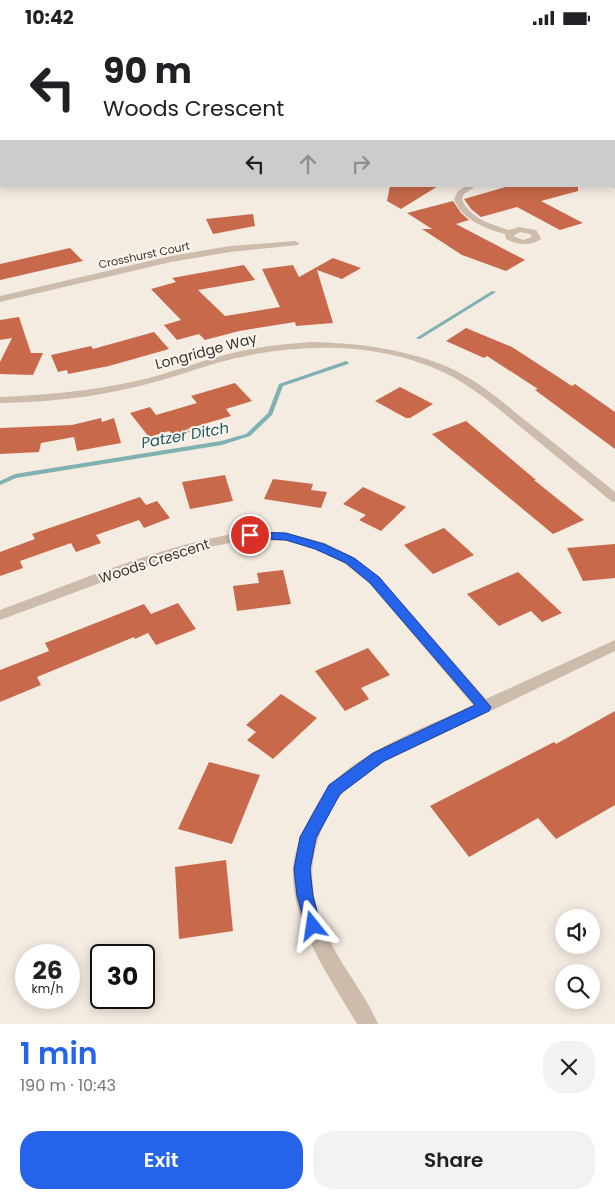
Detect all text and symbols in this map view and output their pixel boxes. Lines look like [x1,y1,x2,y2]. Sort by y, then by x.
text: 10:42 [25,4,74,31]
text: 90 m [103,46,192,95]
icon: left [20,55,85,120]
text: Woods Crescent [103,93,284,124]
icon: left [241,150,269,178]
icon: ahead [294,150,322,178]
icon: right [347,150,375,178]
street label: Crosshurst Court [97,238,191,272]
street label: Longridge Way [153,328,259,374]
water label: Patzer Ditch [139,417,231,453]
pin [229,514,271,556]
icon: arrive [236,521,264,549]
street label: Woods Crescent [96,534,212,588]
position arrow [286,899,338,951]
map controls [555,909,600,1009]
button: sound [555,909,600,954]
speed limit sign: 30 [90,944,155,1009]
text: 26 [32,953,63,988]
button: search [555,964,600,1009]
text: km/h [32,980,63,997]
text: 1 min [20,1032,98,1075]
button: close [543,1041,595,1093]
text: 190 m · 10:43 [20,1074,116,1097]
button: Exit [20,1131,303,1189]
button: Share [313,1131,595,1189]

